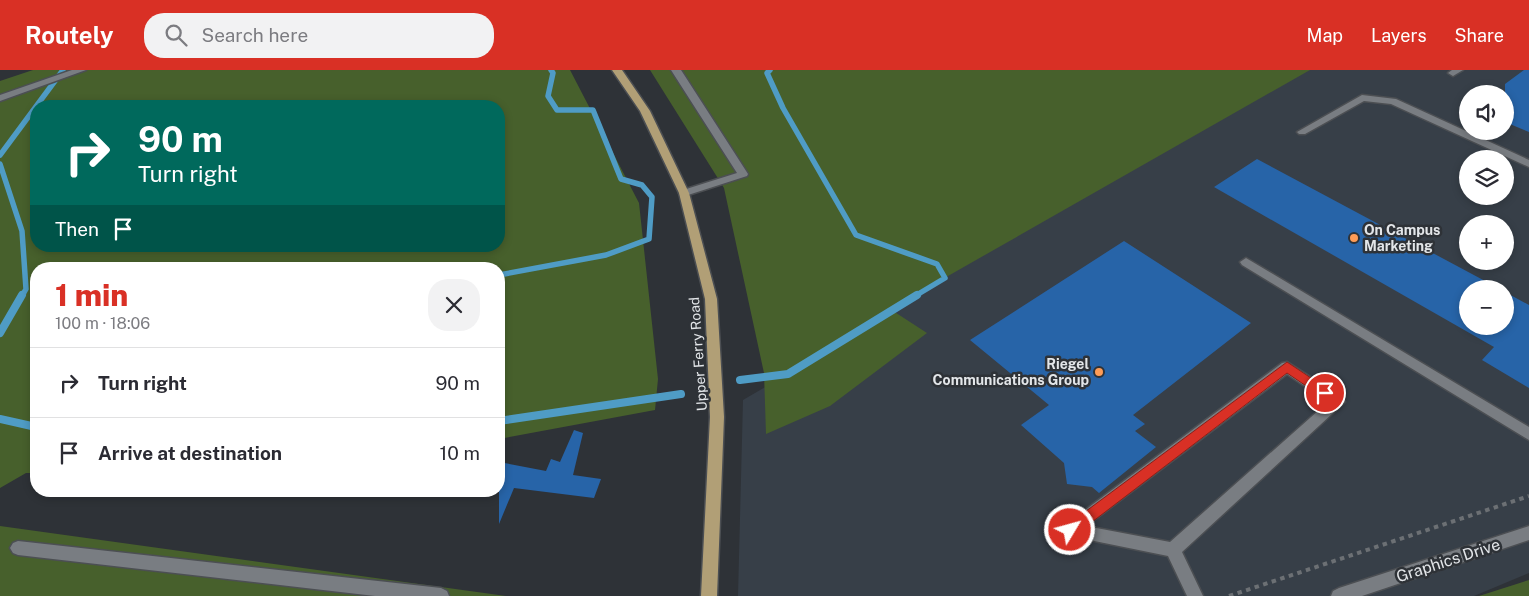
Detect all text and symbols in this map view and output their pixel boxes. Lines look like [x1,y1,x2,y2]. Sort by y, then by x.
search box [144,13,494,58]
text: Routely [25,21,114,49]
icon: search [162,21,190,49]
text: Search here [202,24,308,46]
text: Map [1307,25,1343,46]
text: Layers [1371,25,1427,46]
text: Share [1455,25,1504,46]
map controls [1459,85,1514,335]
button: sound [1459,85,1514,140]
text: 90 m [138,119,223,160]
icon: right [55,120,120,185]
button: layers [1459,150,1514,205]
text: Turn right [138,161,238,187]
icon: arrive [109,215,137,243]
button: + [1459,215,1514,270]
text: Then [55,218,99,240]
place label: On Campus Marketing [1364,222,1440,254]
marker: On Campus Marketing [1348,232,1360,244]
text: 1 min [55,277,128,313]
button: close [428,279,480,331]
button: − [1459,280,1514,335]
street label: Upper Ferry Road [686,296,710,412]
text: 100 m · 18:06 [55,314,150,333]
place label: Riegel Communications Group [933,356,1089,388]
marker: Riegel Communications Group [1093,366,1105,378]
icon: right [55,369,83,397]
text: Turn right [98,372,187,394]
text: 90 m [436,372,480,394]
pin [1304,372,1346,414]
icon: arrive [1311,379,1339,407]
icon: arrive [55,439,83,467]
text: Arrive at destination [98,442,282,464]
text: 10 m [440,442,480,464]
position arrow [1043,503,1095,555]
street label: Graphics Drive [1394,535,1503,586]

